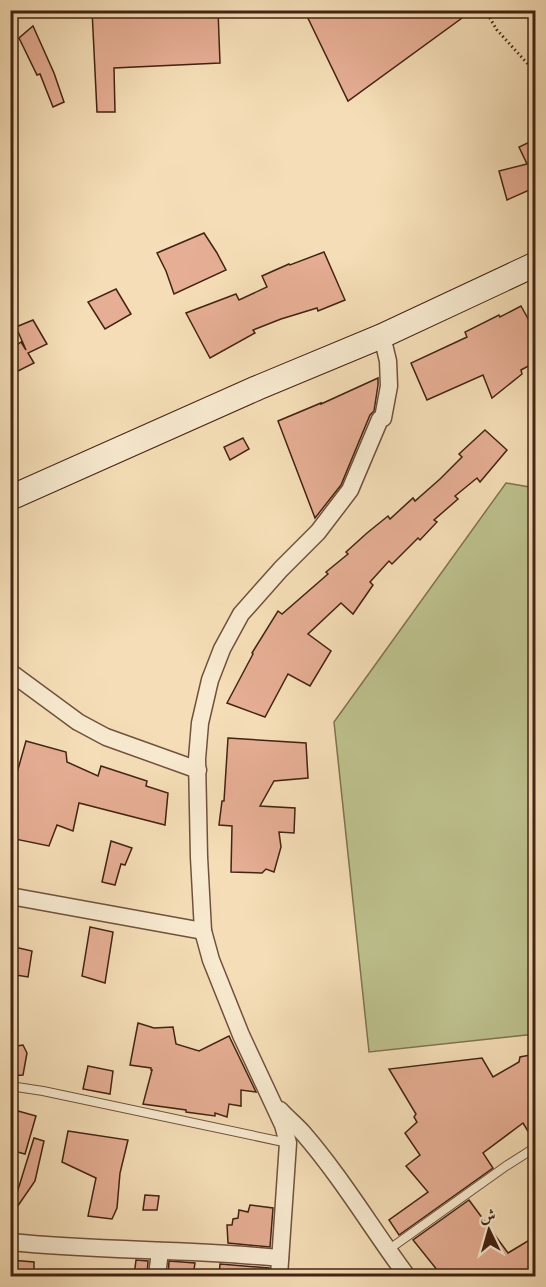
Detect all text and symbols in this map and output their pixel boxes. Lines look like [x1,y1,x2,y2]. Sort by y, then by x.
north arrow [459,1200,519,1260]
text: ش [479,1205,496,1226]

